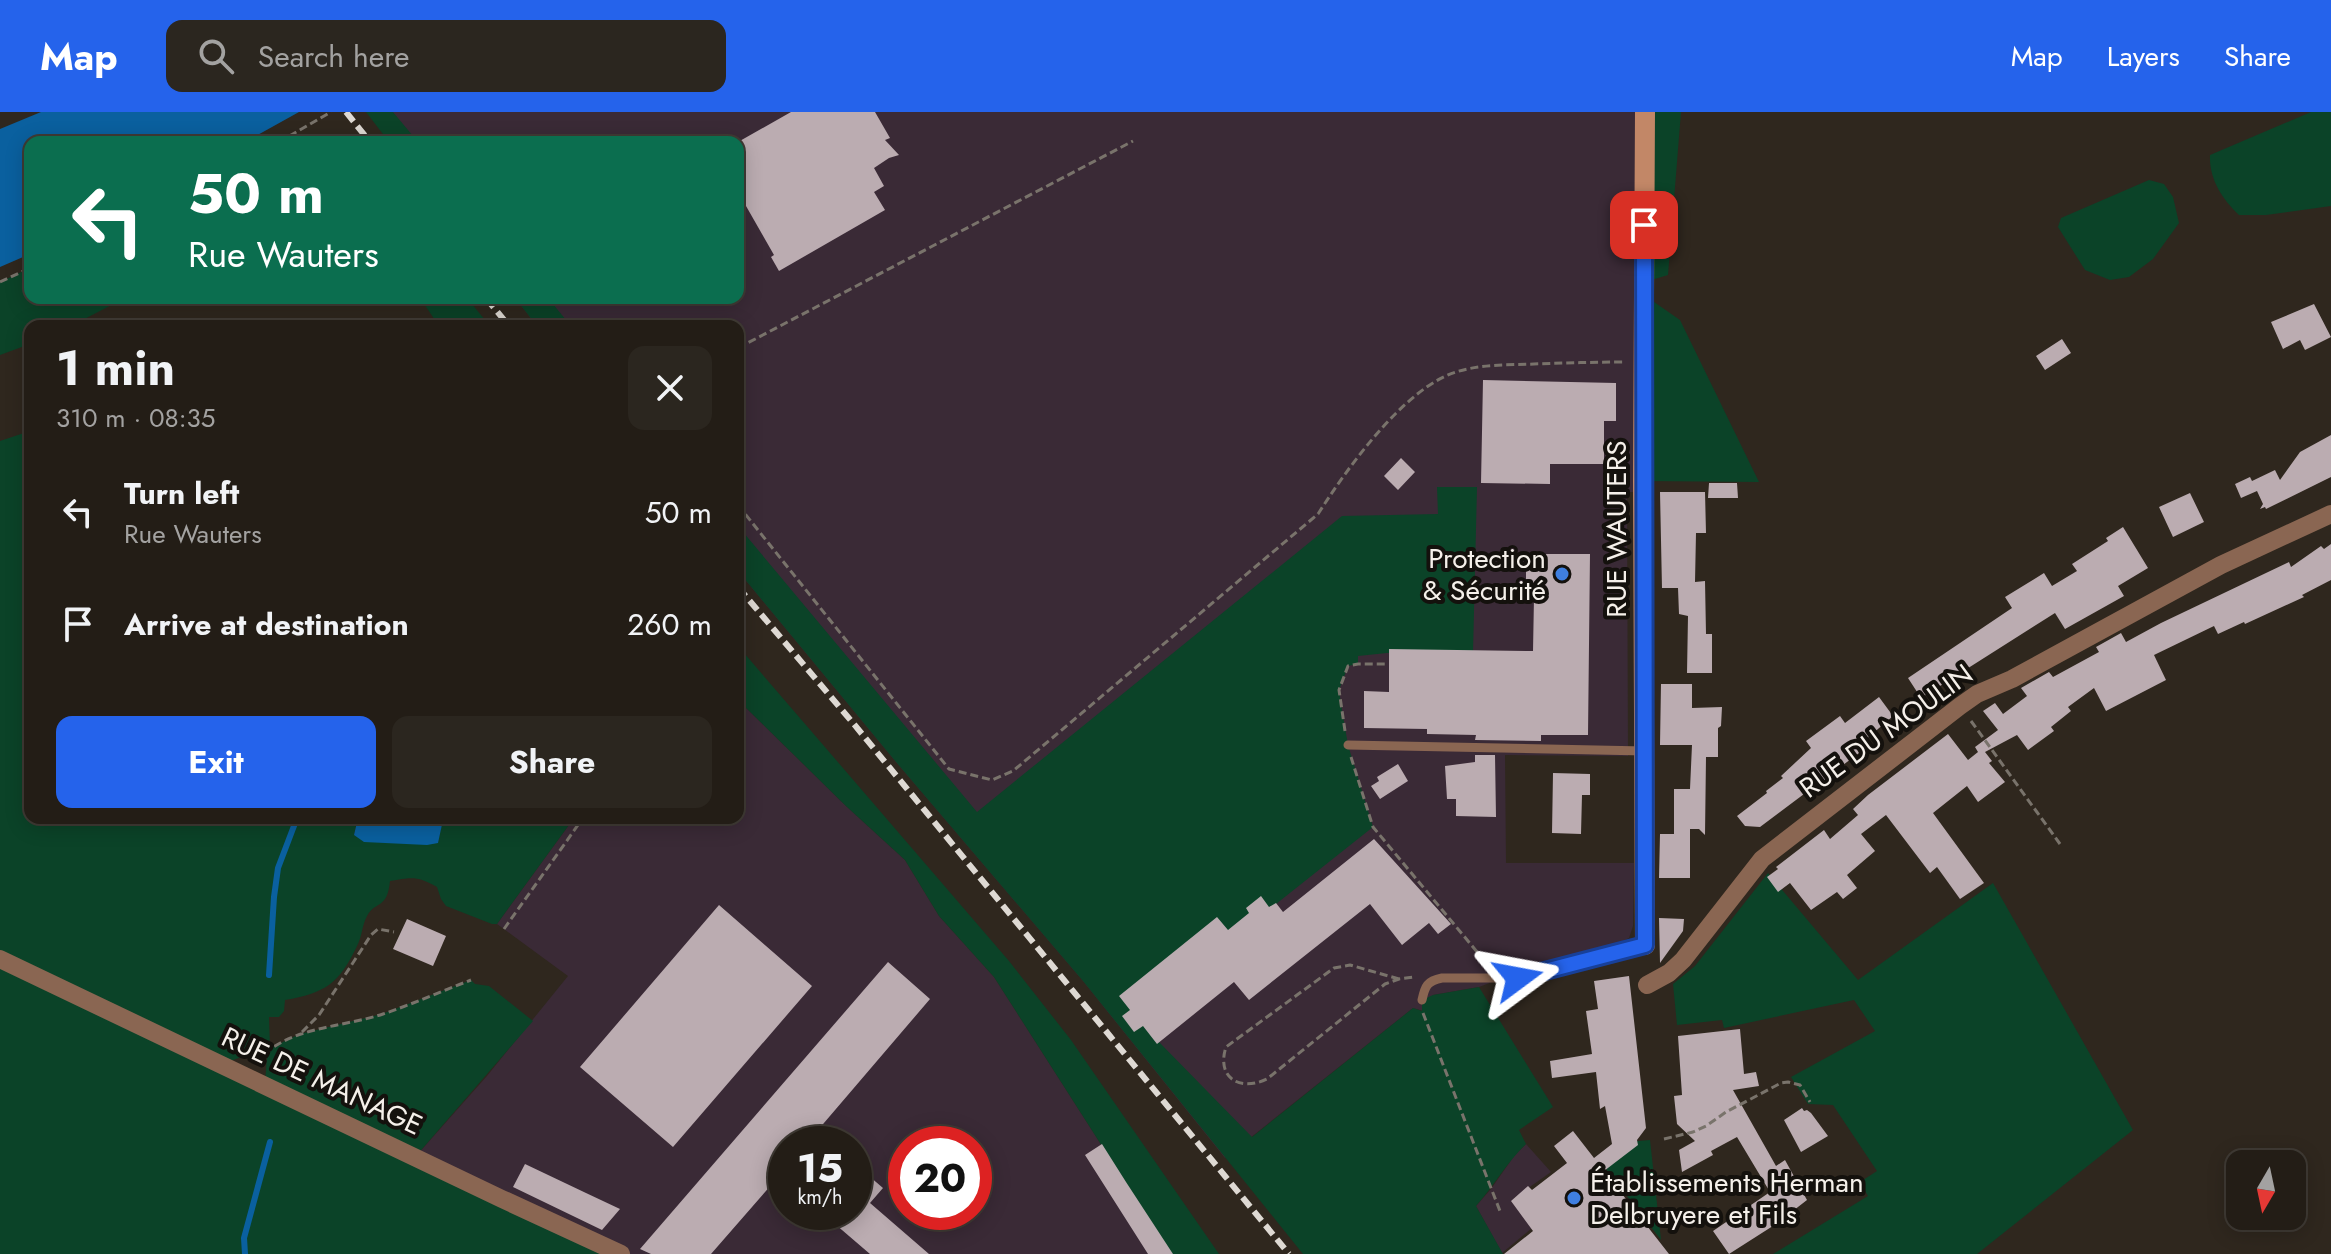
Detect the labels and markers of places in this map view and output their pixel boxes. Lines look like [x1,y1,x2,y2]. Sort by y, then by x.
pin [1610,191,1678,259]
place label: Protection & Sécurité [1423,538,1546,611]
marker: Protection & Sécurité [1553,565,1571,583]
place label: Établissements Herman Delbruyere et Fils [1590,1162,1864,1235]
marker: Établissements Herman Delbruyere et Fils [1565,1189,1583,1207]

